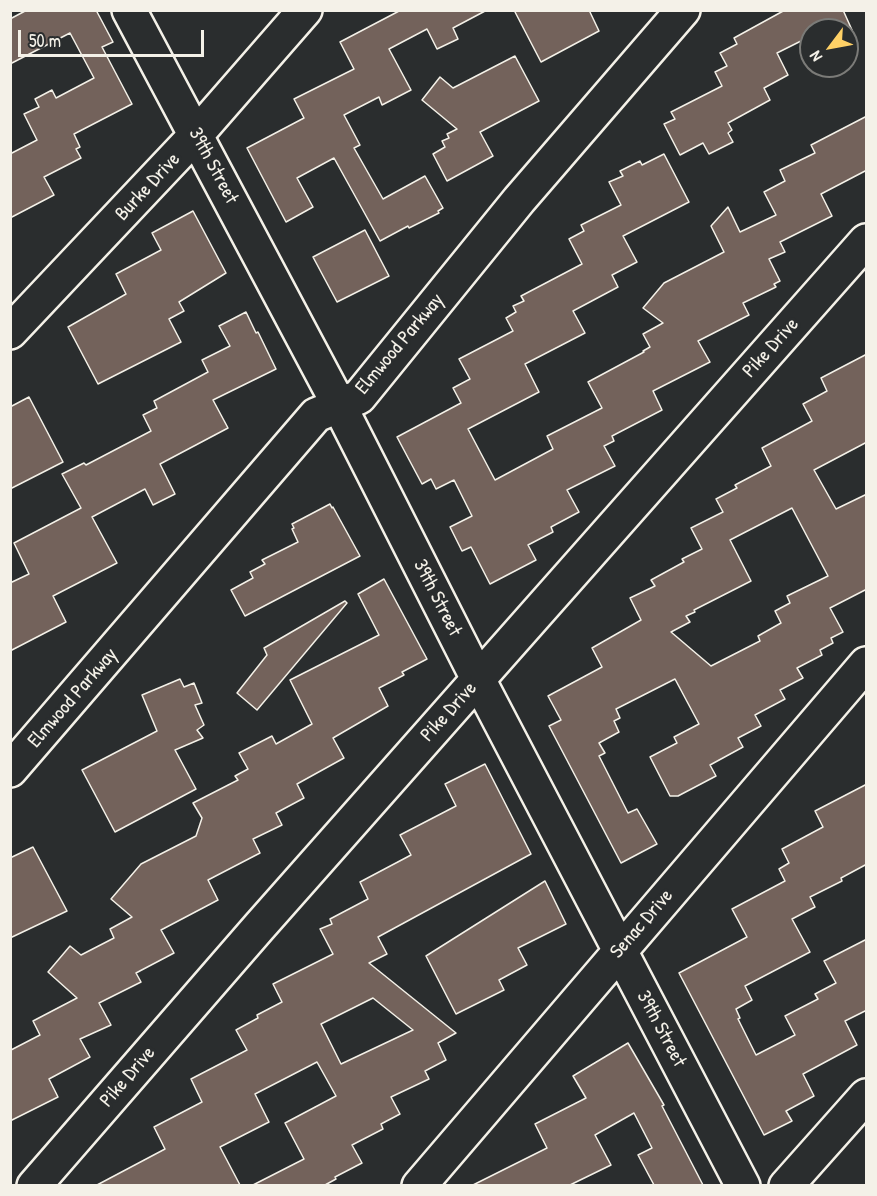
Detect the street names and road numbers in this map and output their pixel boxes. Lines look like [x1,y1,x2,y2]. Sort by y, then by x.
street label: 39th Street [183,124,243,208]
street label: Burke Drive [110,148,186,226]
street label: Elmwood Parkway [351,289,449,399]
street label: Pike Drive [738,313,804,383]
street label: 39th Street [408,556,466,640]
street label: Elmwood Parkway [23,643,123,753]
street label: Pike Drive [416,677,482,747]
street label: Senac Drive [605,884,679,964]
street label: 39th Street [631,987,691,1071]
street label: Pike Drive [95,1042,161,1112]

